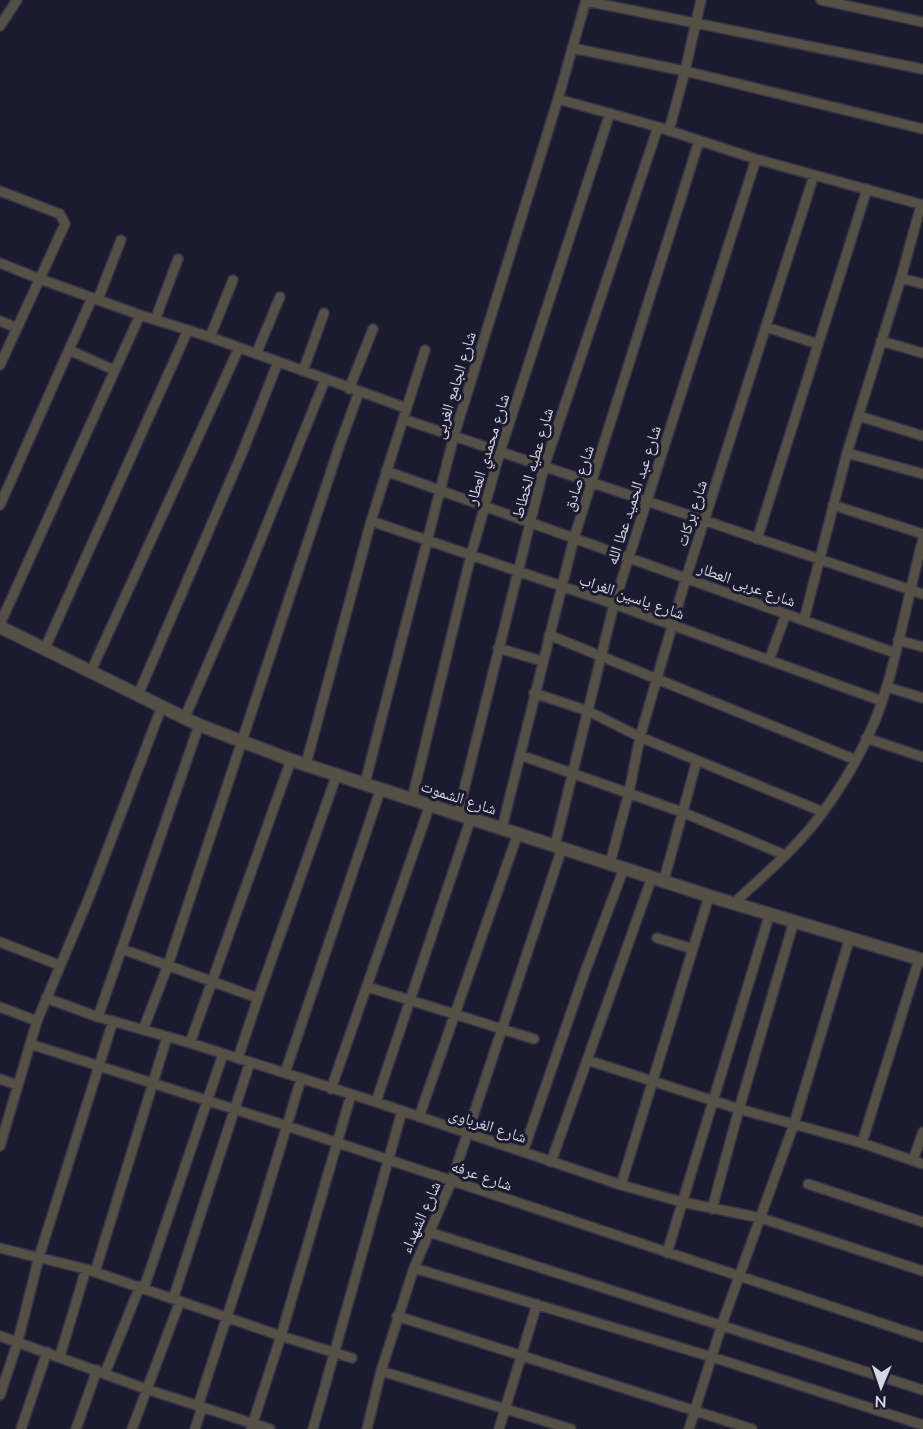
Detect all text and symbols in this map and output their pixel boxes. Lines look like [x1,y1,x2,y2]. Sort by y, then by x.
street label: شارع الجامع الغربى [428,329,482,442]
street label: شارع محمدي العطار [460,391,516,509]
street label: شارع عطيه الخطاط [507,405,559,521]
street label: شارع عبد الحميد عطا الله [601,423,667,568]
street label: شارع صادق [558,443,600,514]
street label: شارع بركات [671,477,713,549]
street label: شارع عربى العطار [694,557,799,613]
street label: شارع ياسين الغراب [576,569,687,625]
street label: شارع الشموت [418,775,500,821]
street label: شارع الغرباوى [446,1103,529,1149]
street label: شارع عرفه [448,1155,515,1197]
street label: شارع الشهداء [395,1178,447,1257]
north arrow [851,1357,911,1417]
text: N [874,1390,887,1412]

